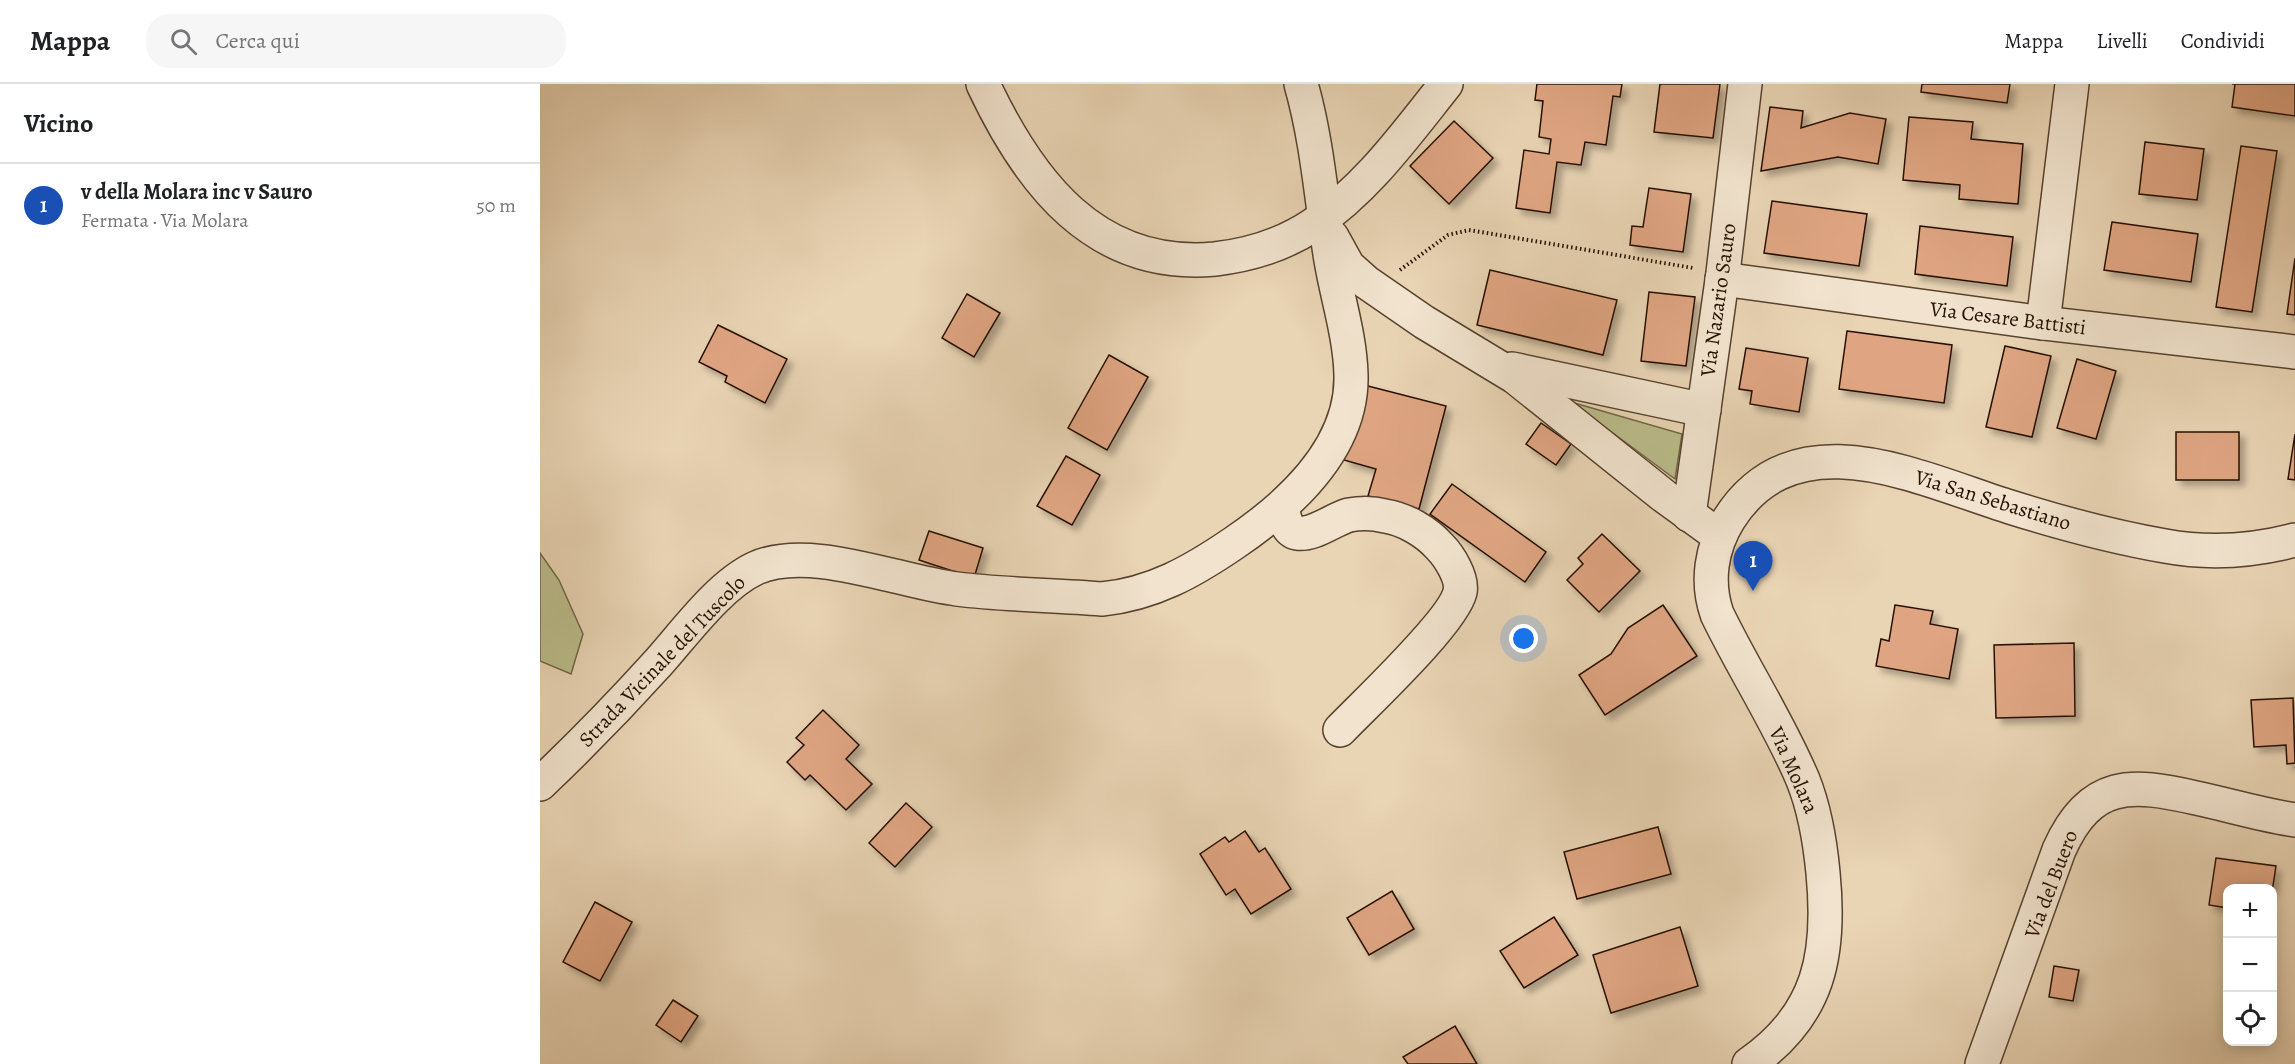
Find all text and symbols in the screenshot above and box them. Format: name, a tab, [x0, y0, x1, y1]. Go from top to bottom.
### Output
search box	[146, 14, 566, 68]
text: Mappa	[30, 22, 110, 60]
icon: search	[167, 25, 200, 58]
text: Cerca qui	[215, 26, 300, 56]
text: Mappa	[2004, 27, 2063, 55]
text: Livelli	[2096, 27, 2148, 55]
text: Condividi	[2181, 27, 2265, 55]
text: Vicino	[24, 106, 93, 141]
text: v della Molara inc v Sauro	[81, 177, 313, 207]
text: 1	[40, 192, 47, 219]
text: 50 m	[476, 192, 516, 219]
text: Fermata · Via Molara	[81, 207, 249, 234]
street label: Via Nazario Sauro	[1693, 222, 1743, 379]
street label: Via Cesare Battisti	[1927, 294, 2088, 341]
street label: Via San Sebastiano	[1911, 463, 2074, 537]
pin: 1	[1734, 542, 1772, 591]
street label: Strada Vicinale del Tuscolo	[572, 569, 752, 753]
your location	[1509, 624, 1538, 653]
street label: Via Molara	[1762, 721, 1826, 818]
street label: Via del Buero	[2017, 826, 2084, 943]
map controls	[2223, 884, 2277, 1046]
button: +	[2223, 884, 2277, 938]
button: −	[2223, 938, 2277, 992]
button: locate	[2223, 992, 2277, 1046]

